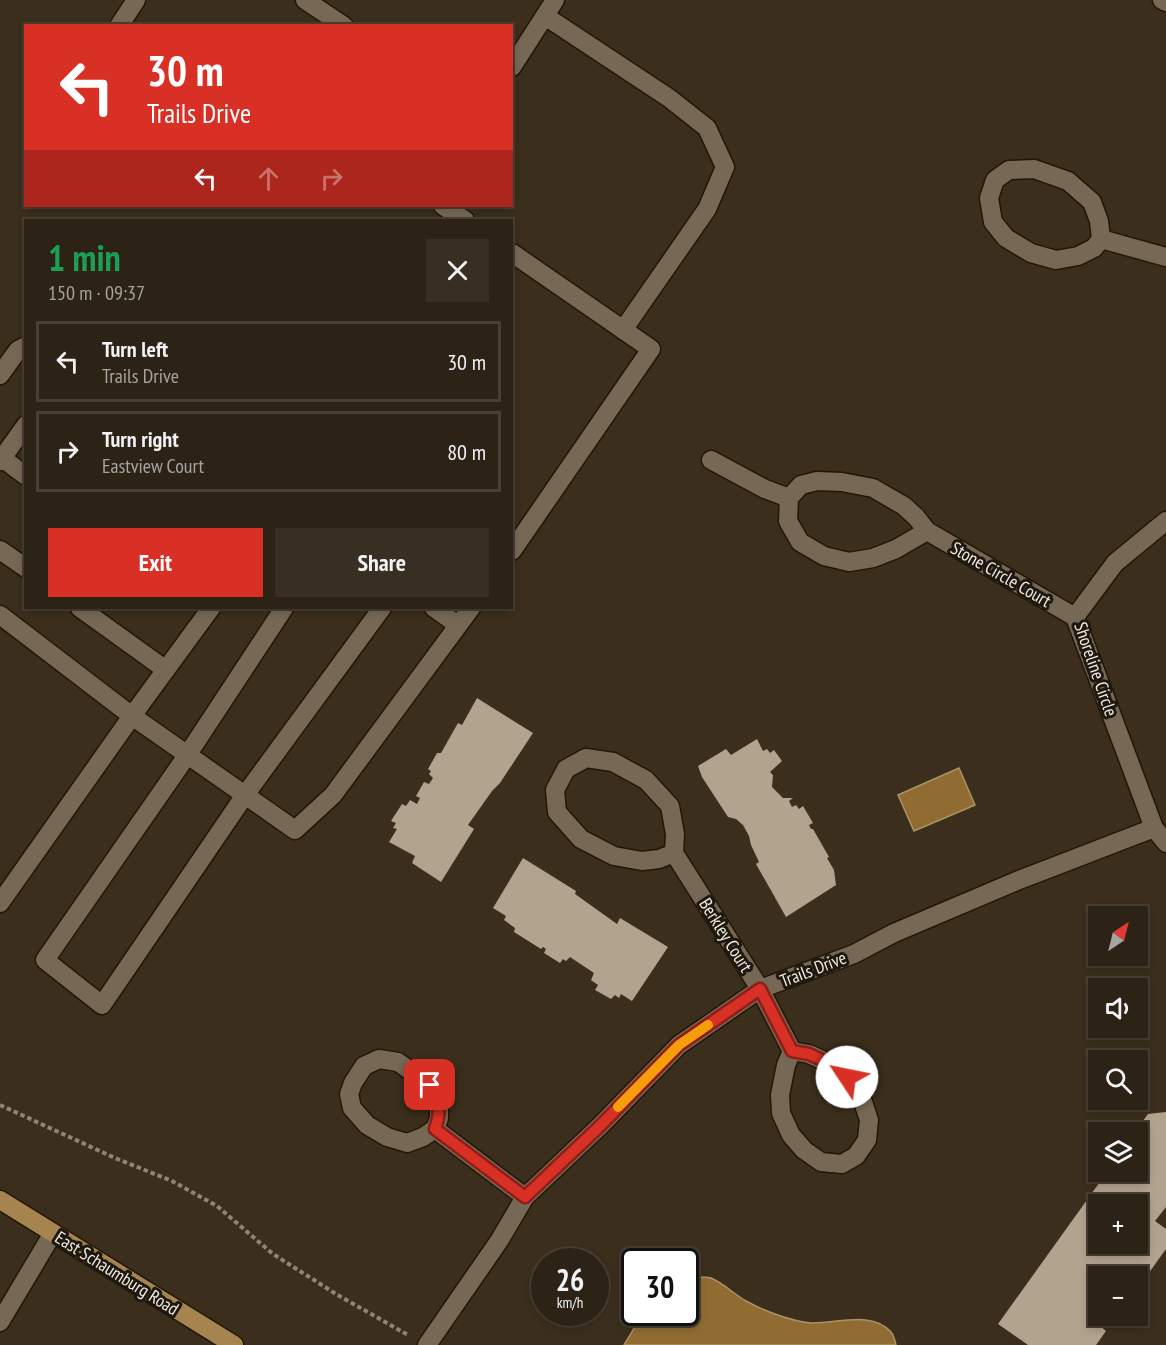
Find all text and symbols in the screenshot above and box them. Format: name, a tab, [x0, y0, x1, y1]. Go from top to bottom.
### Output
text: 30 m	[147, 43, 224, 98]
icon: left	[48, 48, 126, 126]
text: Trails Drive	[147, 96, 251, 130]
icon: left	[189, 162, 222, 195]
icon: ahead	[252, 162, 285, 195]
icon: right	[315, 162, 348, 195]
text: 1 min	[48, 234, 121, 281]
button: close	[426, 239, 489, 302]
text: 150 m · 09:37	[48, 280, 145, 306]
text: Turn left	[102, 335, 168, 363]
icon: left	[51, 345, 84, 378]
text: 30 m	[447, 348, 486, 376]
text: Trails Drive	[102, 363, 179, 389]
text: Turn right	[102, 425, 179, 453]
icon: right	[51, 435, 84, 468]
text: 80 m	[447, 438, 486, 466]
text: Eastview Court	[102, 453, 204, 479]
button: Exit	[48, 528, 263, 597]
button: Share	[275, 528, 489, 597]
street label: Stone Circle Court	[947, 536, 1055, 612]
street label: Shoreline Circle	[1069, 619, 1123, 719]
street label: Berkley Court	[694, 894, 758, 976]
north arrow	[1088, 906, 1148, 966]
map controls	[1088, 906, 1148, 1326]
street label: Trails Drive	[777, 946, 849, 992]
button: sound	[1088, 978, 1148, 1038]
position arrow	[815, 1045, 879, 1109]
button: search	[1088, 1050, 1148, 1110]
pin	[404, 1059, 455, 1110]
icon: arrive	[413, 1068, 446, 1101]
button: layers	[1088, 1122, 1148, 1182]
button: +	[1088, 1194, 1148, 1254]
street label: East Schaumburg Road	[51, 1226, 183, 1320]
speed limit sign: 30	[621, 1248, 699, 1326]
text: 26	[556, 1260, 584, 1299]
button: −	[1088, 1266, 1148, 1326]
text: km/h	[557, 1293, 583, 1312]

